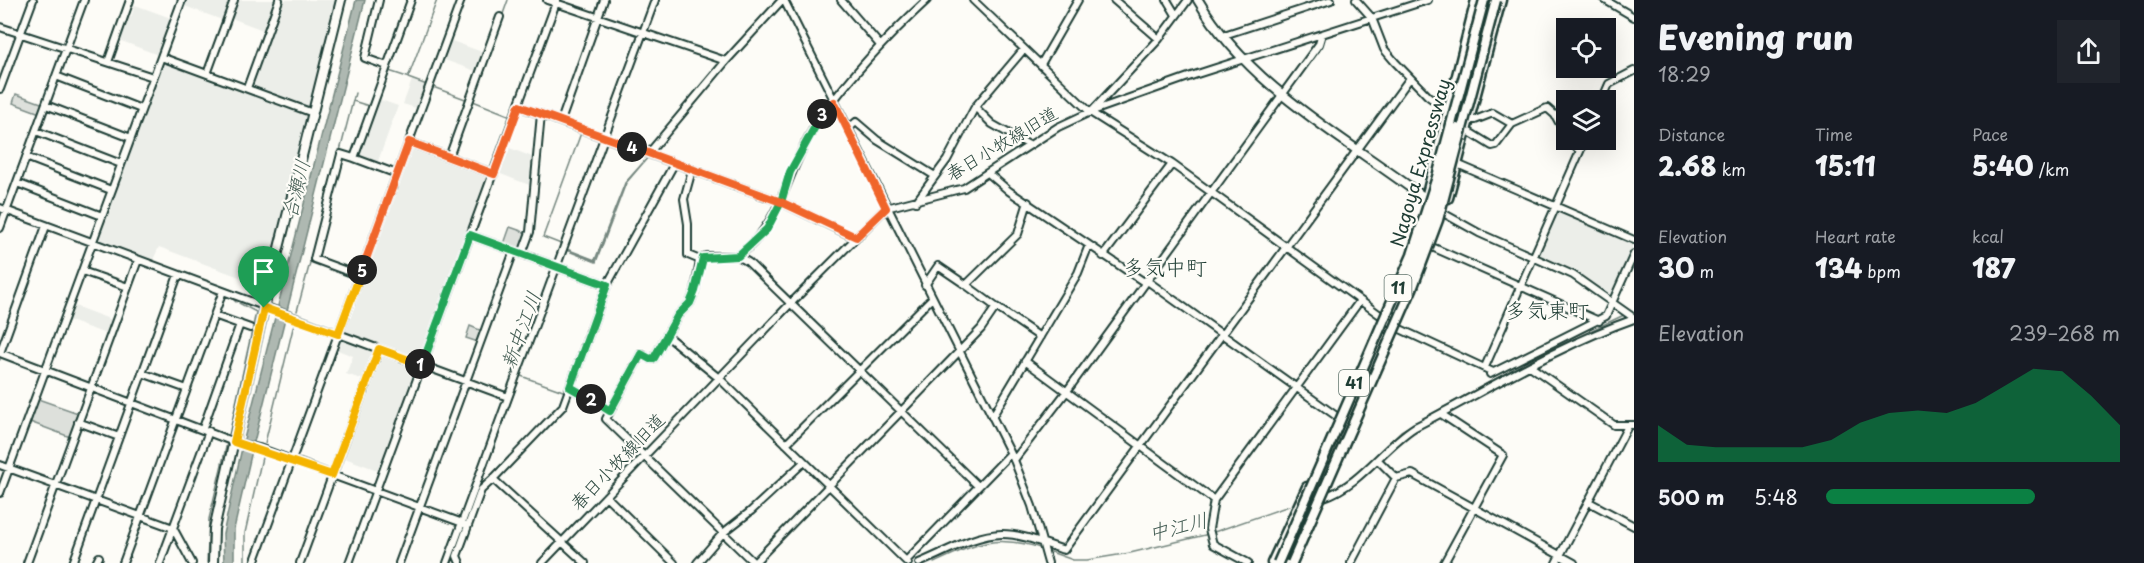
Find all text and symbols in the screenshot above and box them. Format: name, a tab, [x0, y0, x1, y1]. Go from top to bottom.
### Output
text: Evening run	[1658, 11, 1853, 61]
map controls	[1556, 18, 1616, 150]
button: locate	[1556, 18, 1616, 78]
button: share	[2057, 20, 2120, 83]
text: 18:29	[1658, 59, 1711, 89]
street label: Nagoya Expressway	[1383, 75, 1457, 250]
button: layers	[1556, 90, 1616, 150]
pin: 3	[807, 99, 837, 129]
street label: 春日小牧線旧道	[940, 99, 1062, 187]
text: 3	[817, 102, 827, 126]
text: Distance	[1658, 122, 1725, 146]
text: Time	[1815, 122, 1853, 146]
text: Pace	[1972, 122, 2008, 146]
pin: 4	[617, 132, 647, 162]
text: 4	[627, 135, 637, 159]
text: 2.68	[1658, 146, 1717, 185]
text: 15:11	[1815, 146, 1876, 185]
text: 5:40	[1972, 146, 2034, 185]
water label: 合瀬川	[273, 156, 317, 221]
text: km	[1717, 157, 1746, 181]
text: /km	[2034, 157, 2069, 181]
text: Elevation	[1658, 224, 1727, 248]
text: Heart rate	[1815, 224, 1896, 248]
text: kcal	[1972, 224, 2004, 248]
pin	[238, 246, 289, 308]
text: 30	[1658, 248, 1694, 287]
text: 134	[1815, 248, 1862, 287]
text: 187	[1972, 248, 2015, 287]
district label: 多気中町	[1123, 250, 1207, 282]
icon: arrive	[247, 255, 280, 288]
pin: 5	[347, 255, 377, 285]
text: 5	[357, 258, 367, 282]
text: m	[1694, 259, 1714, 283]
text: bpm	[1862, 259, 1901, 283]
road number: 11	[1384, 275, 1412, 301]
water label: 新中江川	[492, 287, 548, 372]
district label: 多気東町	[1505, 293, 1589, 325]
text: Elevation	[1658, 318, 1744, 348]
text: 239–268 m	[2009, 318, 2120, 348]
pin: 1	[405, 349, 435, 379]
text: 1	[416, 352, 424, 376]
road number: 41	[1339, 370, 1369, 396]
pin: 2	[576, 384, 606, 414]
text: 2	[585, 387, 597, 411]
street label: 春日小牧線旧道	[563, 406, 670, 516]
text: 500 m	[1658, 482, 1725, 512]
text: 5:48	[1754, 482, 1798, 512]
water label: 中江川	[1145, 504, 1210, 548]

